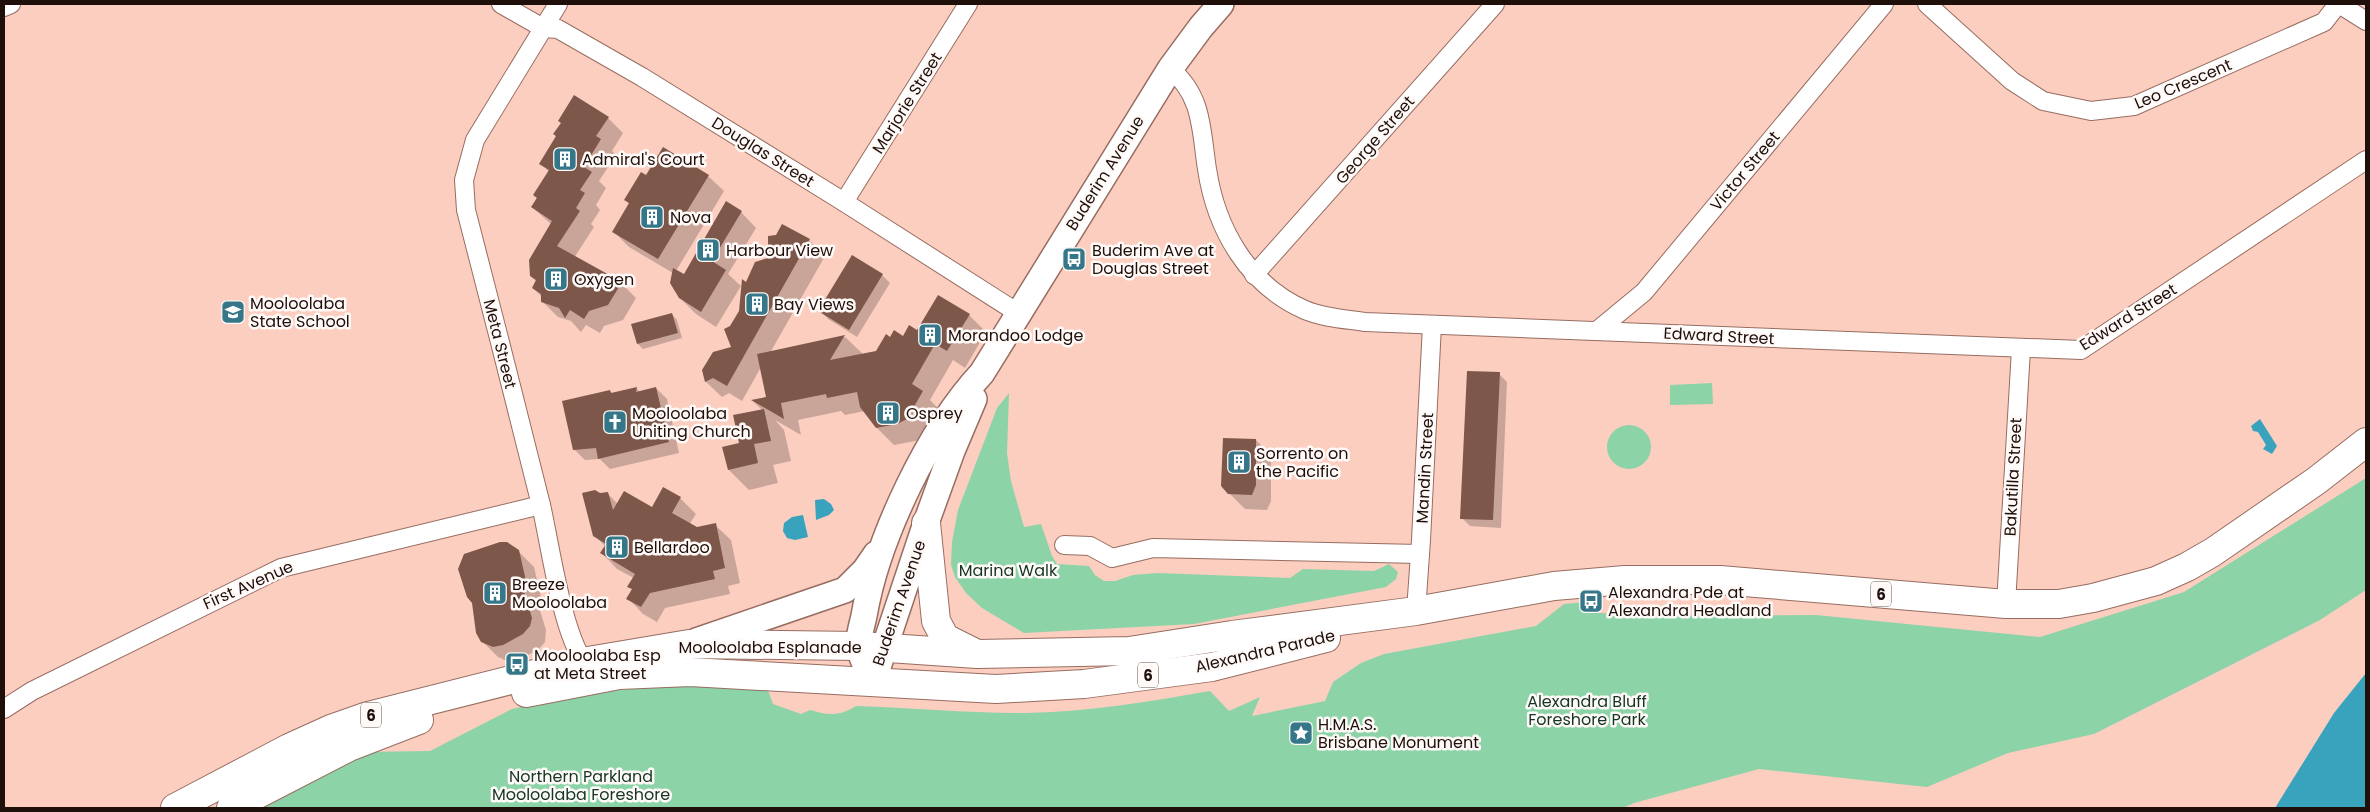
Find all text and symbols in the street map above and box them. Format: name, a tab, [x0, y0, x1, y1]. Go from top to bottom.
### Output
street label: Marjorie Street	[867, 48, 948, 158]
street label: Leo Crescent	[2131, 53, 2235, 115]
street label: George Street	[1330, 91, 1420, 189]
street label: Douglas Street	[707, 111, 819, 193]
street label: Buderim Avenue	[1060, 111, 1150, 235]
street label: Victor Street	[1705, 126, 1785, 216]
building icon: Admiral's Court	[552, 146, 578, 172]
place label: Admiral's Court	[582, 148, 705, 171]
building icon: Nova	[639, 204, 665, 230]
place label: Nova	[670, 206, 711, 229]
building icon: Harbour View	[695, 237, 721, 263]
place label: Harbour View	[726, 239, 833, 262]
place label: Buderim Ave at Douglas Street	[1092, 239, 1214, 280]
bus stop icon: Buderim Ave at Douglas Street	[1061, 246, 1087, 272]
building icon: Oxygen	[543, 266, 569, 292]
place label: Oxygen	[574, 268, 634, 291]
street label: Edward Street	[2075, 278, 2181, 356]
building icon: Bay Views	[744, 291, 770, 317]
place label: Mooloolaba State School	[250, 292, 350, 333]
place label: Bay Views	[774, 293, 854, 316]
street label: Meta Street	[478, 297, 522, 391]
school or university icon: Mooloolaba State School	[220, 299, 246, 325]
building icon: Morandoo Lodge	[917, 322, 943, 348]
street label: Edward Street	[1663, 322, 1775, 350]
place label: Morandoo Lodge	[948, 324, 1083, 347]
building icon: Osprey	[875, 400, 901, 426]
place label: Mooloolaba Uniting Church	[632, 402, 751, 443]
place label: Osprey	[906, 402, 963, 425]
church icon: Mooloolaba Uniting Church	[602, 409, 628, 435]
street label: Mandin Street	[1411, 412, 1439, 524]
street label: Bakutilla Street	[1998, 417, 2028, 537]
place label: Sorrento on the Pacific	[1256, 442, 1349, 483]
building icon: Sorrento on the Pacific	[1226, 449, 1252, 475]
building icon: Bellardoo	[604, 534, 630, 560]
place label: Bellardoo	[634, 536, 710, 559]
street label: Buderim Avenue	[867, 537, 931, 669]
street label: First Avenue	[199, 555, 297, 615]
park label: Marina Walk	[959, 559, 1058, 582]
place label: Breeze Mooloolaba	[512, 573, 607, 614]
building icon: Breeze Mooloolaba	[482, 580, 508, 606]
place label: Alexandra Pde at Alexandra Headland	[1608, 581, 1772, 622]
road number: 6	[1871, 582, 1891, 606]
bus stop icon: Alexandra Pde at Alexandra Headland	[1578, 588, 1604, 614]
street label: Alexandra Parade	[1193, 624, 1337, 678]
street label: Mooloolaba Esplanade	[678, 636, 862, 659]
place label: Mooloolaba Esp at Meta Street	[534, 644, 661, 685]
bus stop icon: Mooloolaba Esp at Meta Street	[504, 651, 530, 677]
road number: 6	[1138, 662, 1158, 688]
park label: Alexandra Bluff Foreshore Park	[1527, 690, 1647, 731]
road number: 6	[361, 702, 381, 728]
place label: H.M.A.S. Brisbane Monument	[1318, 713, 1479, 754]
place icon: H.M.A.S. Brisbane Monument	[1288, 720, 1314, 746]
park label: Northern Parkland Mooloolaba Foreshore	[492, 765, 670, 806]

